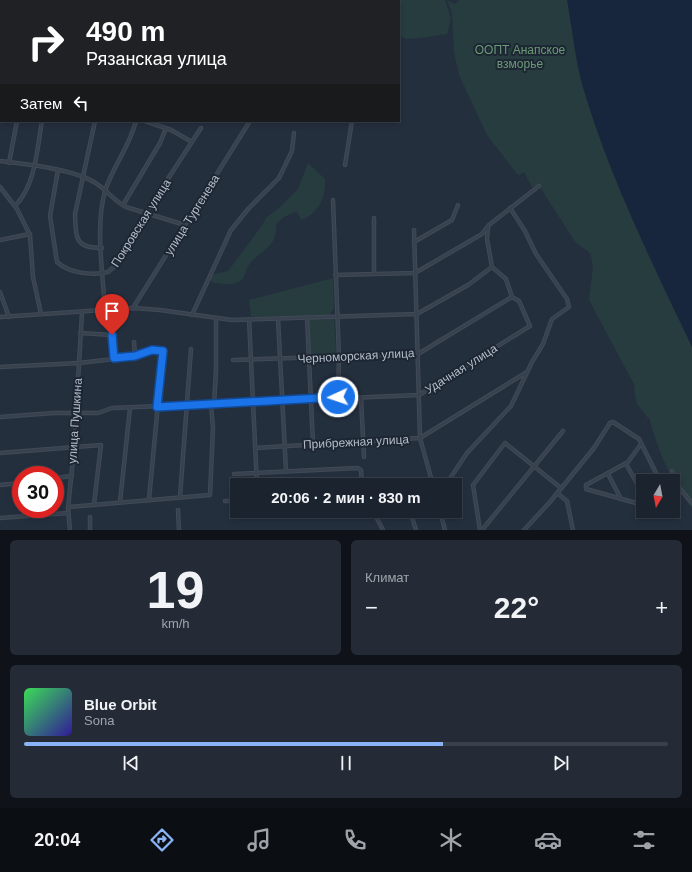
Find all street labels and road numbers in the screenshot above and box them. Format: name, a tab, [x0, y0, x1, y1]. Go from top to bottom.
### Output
street label: улица Тургенева	[162, 172, 223, 258]
street label: Покровская улица	[108, 176, 174, 270]
street label: Удачная улица	[422, 341, 500, 397]
street label: Черноморская улица	[297, 346, 415, 366]
street label: улица Пушкина	[65, 377, 85, 464]
street label: Прибрежная улица	[303, 432, 410, 452]

